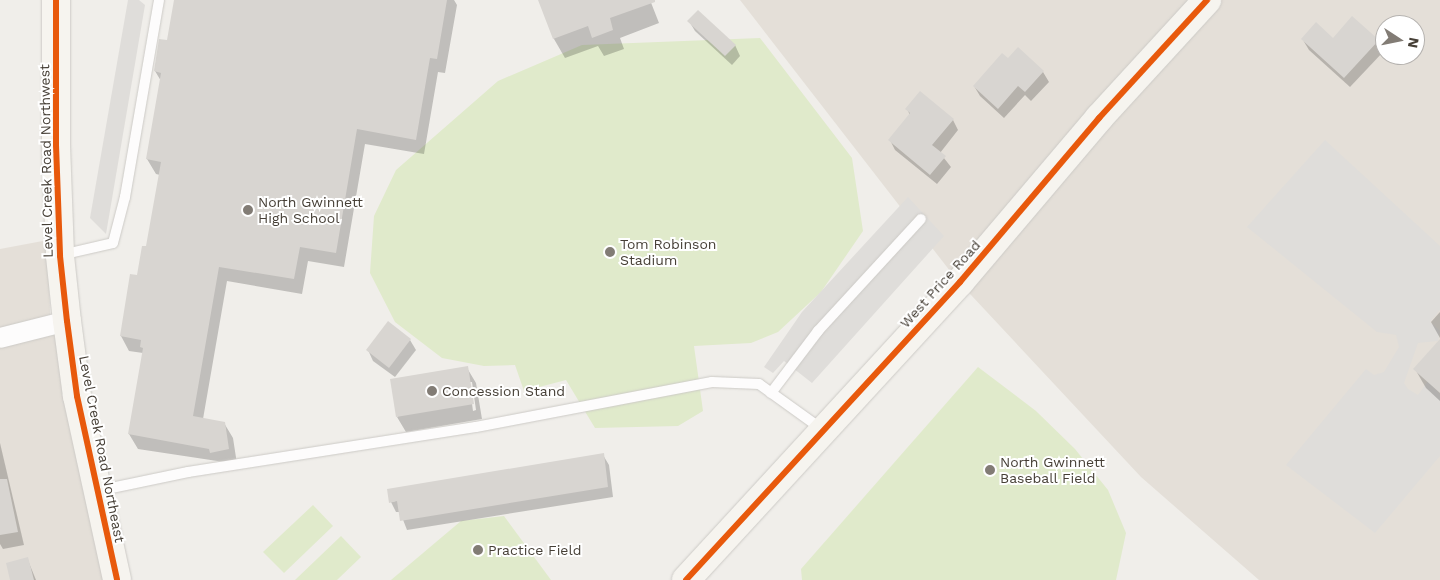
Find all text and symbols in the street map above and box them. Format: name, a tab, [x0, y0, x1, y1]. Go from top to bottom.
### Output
north arrow	[1375, 15, 1425, 65]
text: N	[1405, 36, 1423, 49]
street label: Level Creek Road Northwest	[36, 64, 56, 258]
place label: North Gwinnett High School	[258, 194, 363, 226]
marker: North Gwinnett High School	[242, 204, 254, 216]
place label: Tom Robinson Stadium	[620, 236, 717, 268]
street label: West Price Road	[896, 237, 984, 331]
marker: Tom Robinson Stadium	[604, 246, 616, 258]
street label: Level Creek Road Northeast	[76, 354, 128, 544]
place label: Concession Stand	[442, 383, 565, 399]
marker: Concession Stand	[426, 385, 438, 397]
place label: North Gwinnett Baseball Field	[1000, 454, 1105, 487]
marker: North Gwinnett Baseball Field	[984, 464, 996, 476]
place label: Practice Field	[488, 542, 582, 558]
marker: Practice Field	[472, 544, 484, 556]

